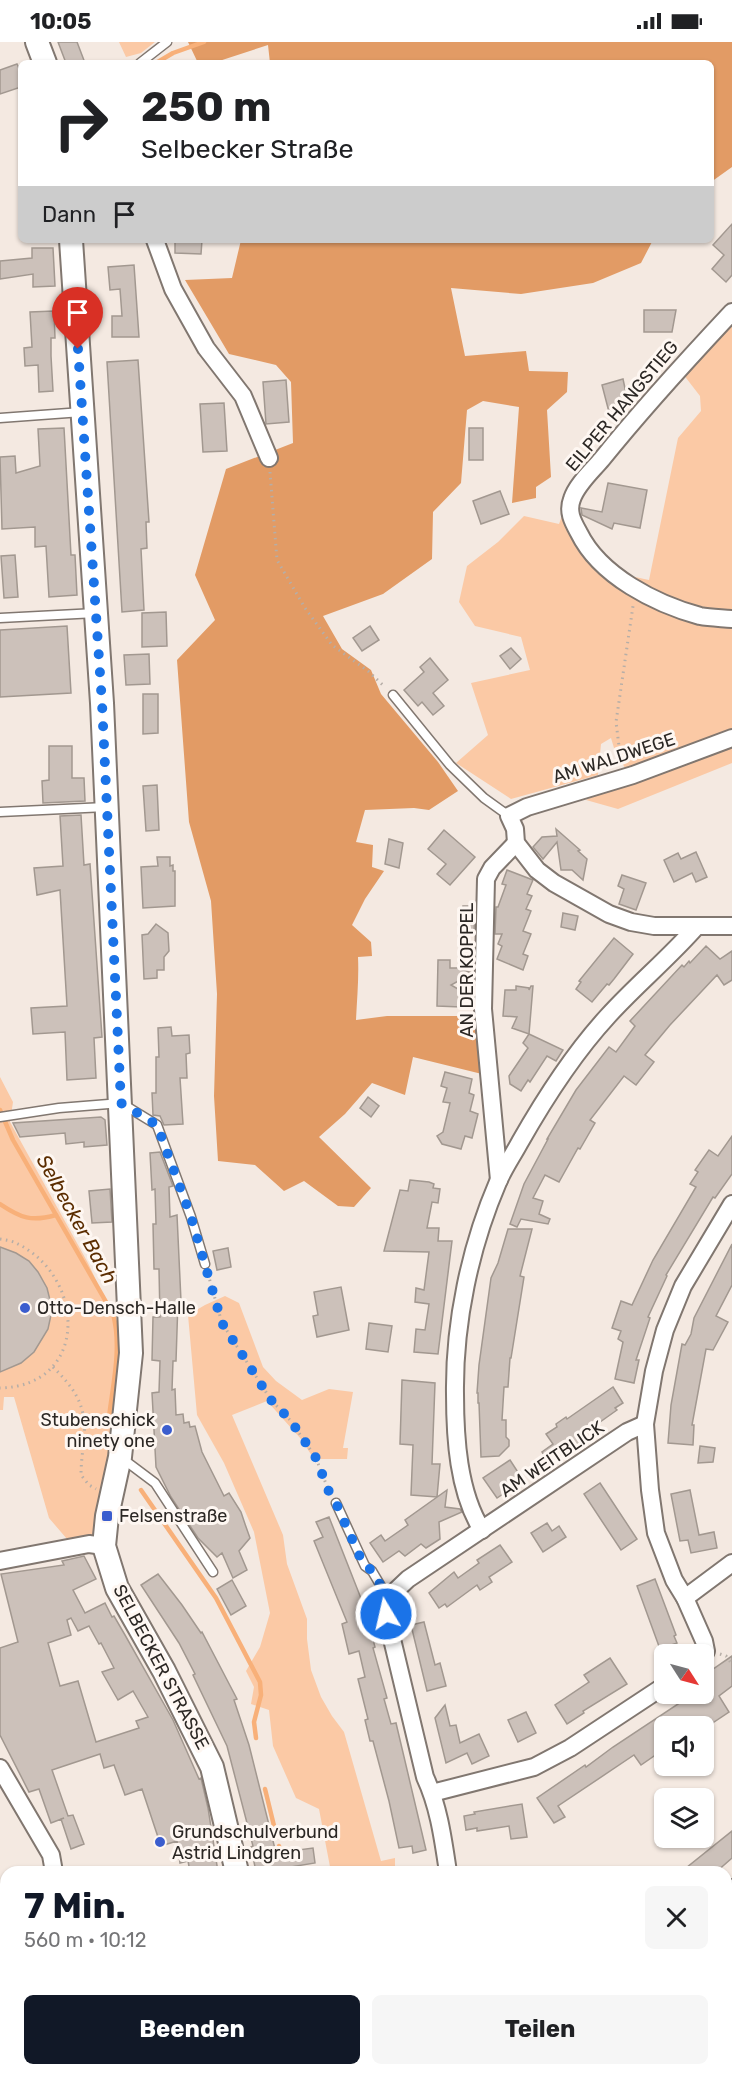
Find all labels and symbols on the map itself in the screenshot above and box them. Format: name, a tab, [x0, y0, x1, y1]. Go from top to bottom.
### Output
pin	[52, 287, 103, 349]
street label: EILPER HANGSTIEG	[561, 336, 683, 476]
street label: AM WALDWEGE	[550, 728, 678, 788]
street label: AN DER KOPPEL	[456, 903, 478, 1038]
water label: Selbecker Bach	[32, 1150, 122, 1288]
place label: Otto-Densch-Halle	[37, 1297, 196, 1319]
marker: Otto-Densch-Halle	[18, 1301, 32, 1315]
place label: Stubenschick ninety one	[41, 1409, 156, 1452]
street label: AM WEITBLICK	[496, 1416, 608, 1502]
marker: Stubenschick ninety one	[160, 1423, 174, 1437]
place label: Felsenstraße	[119, 1505, 227, 1527]
marker: Felsenstraße	[100, 1509, 114, 1523]
street label: SELBECKER STRASSE	[108, 1581, 214, 1753]
position arrow	[354, 1582, 418, 1646]
north arrow	[654, 1644, 714, 1704]
place label: Grundschulverbund Astrid Lindgren	[172, 1821, 339, 1864]
marker: Grundschulverbund Astrid Lindgren	[153, 1835, 167, 1849]

